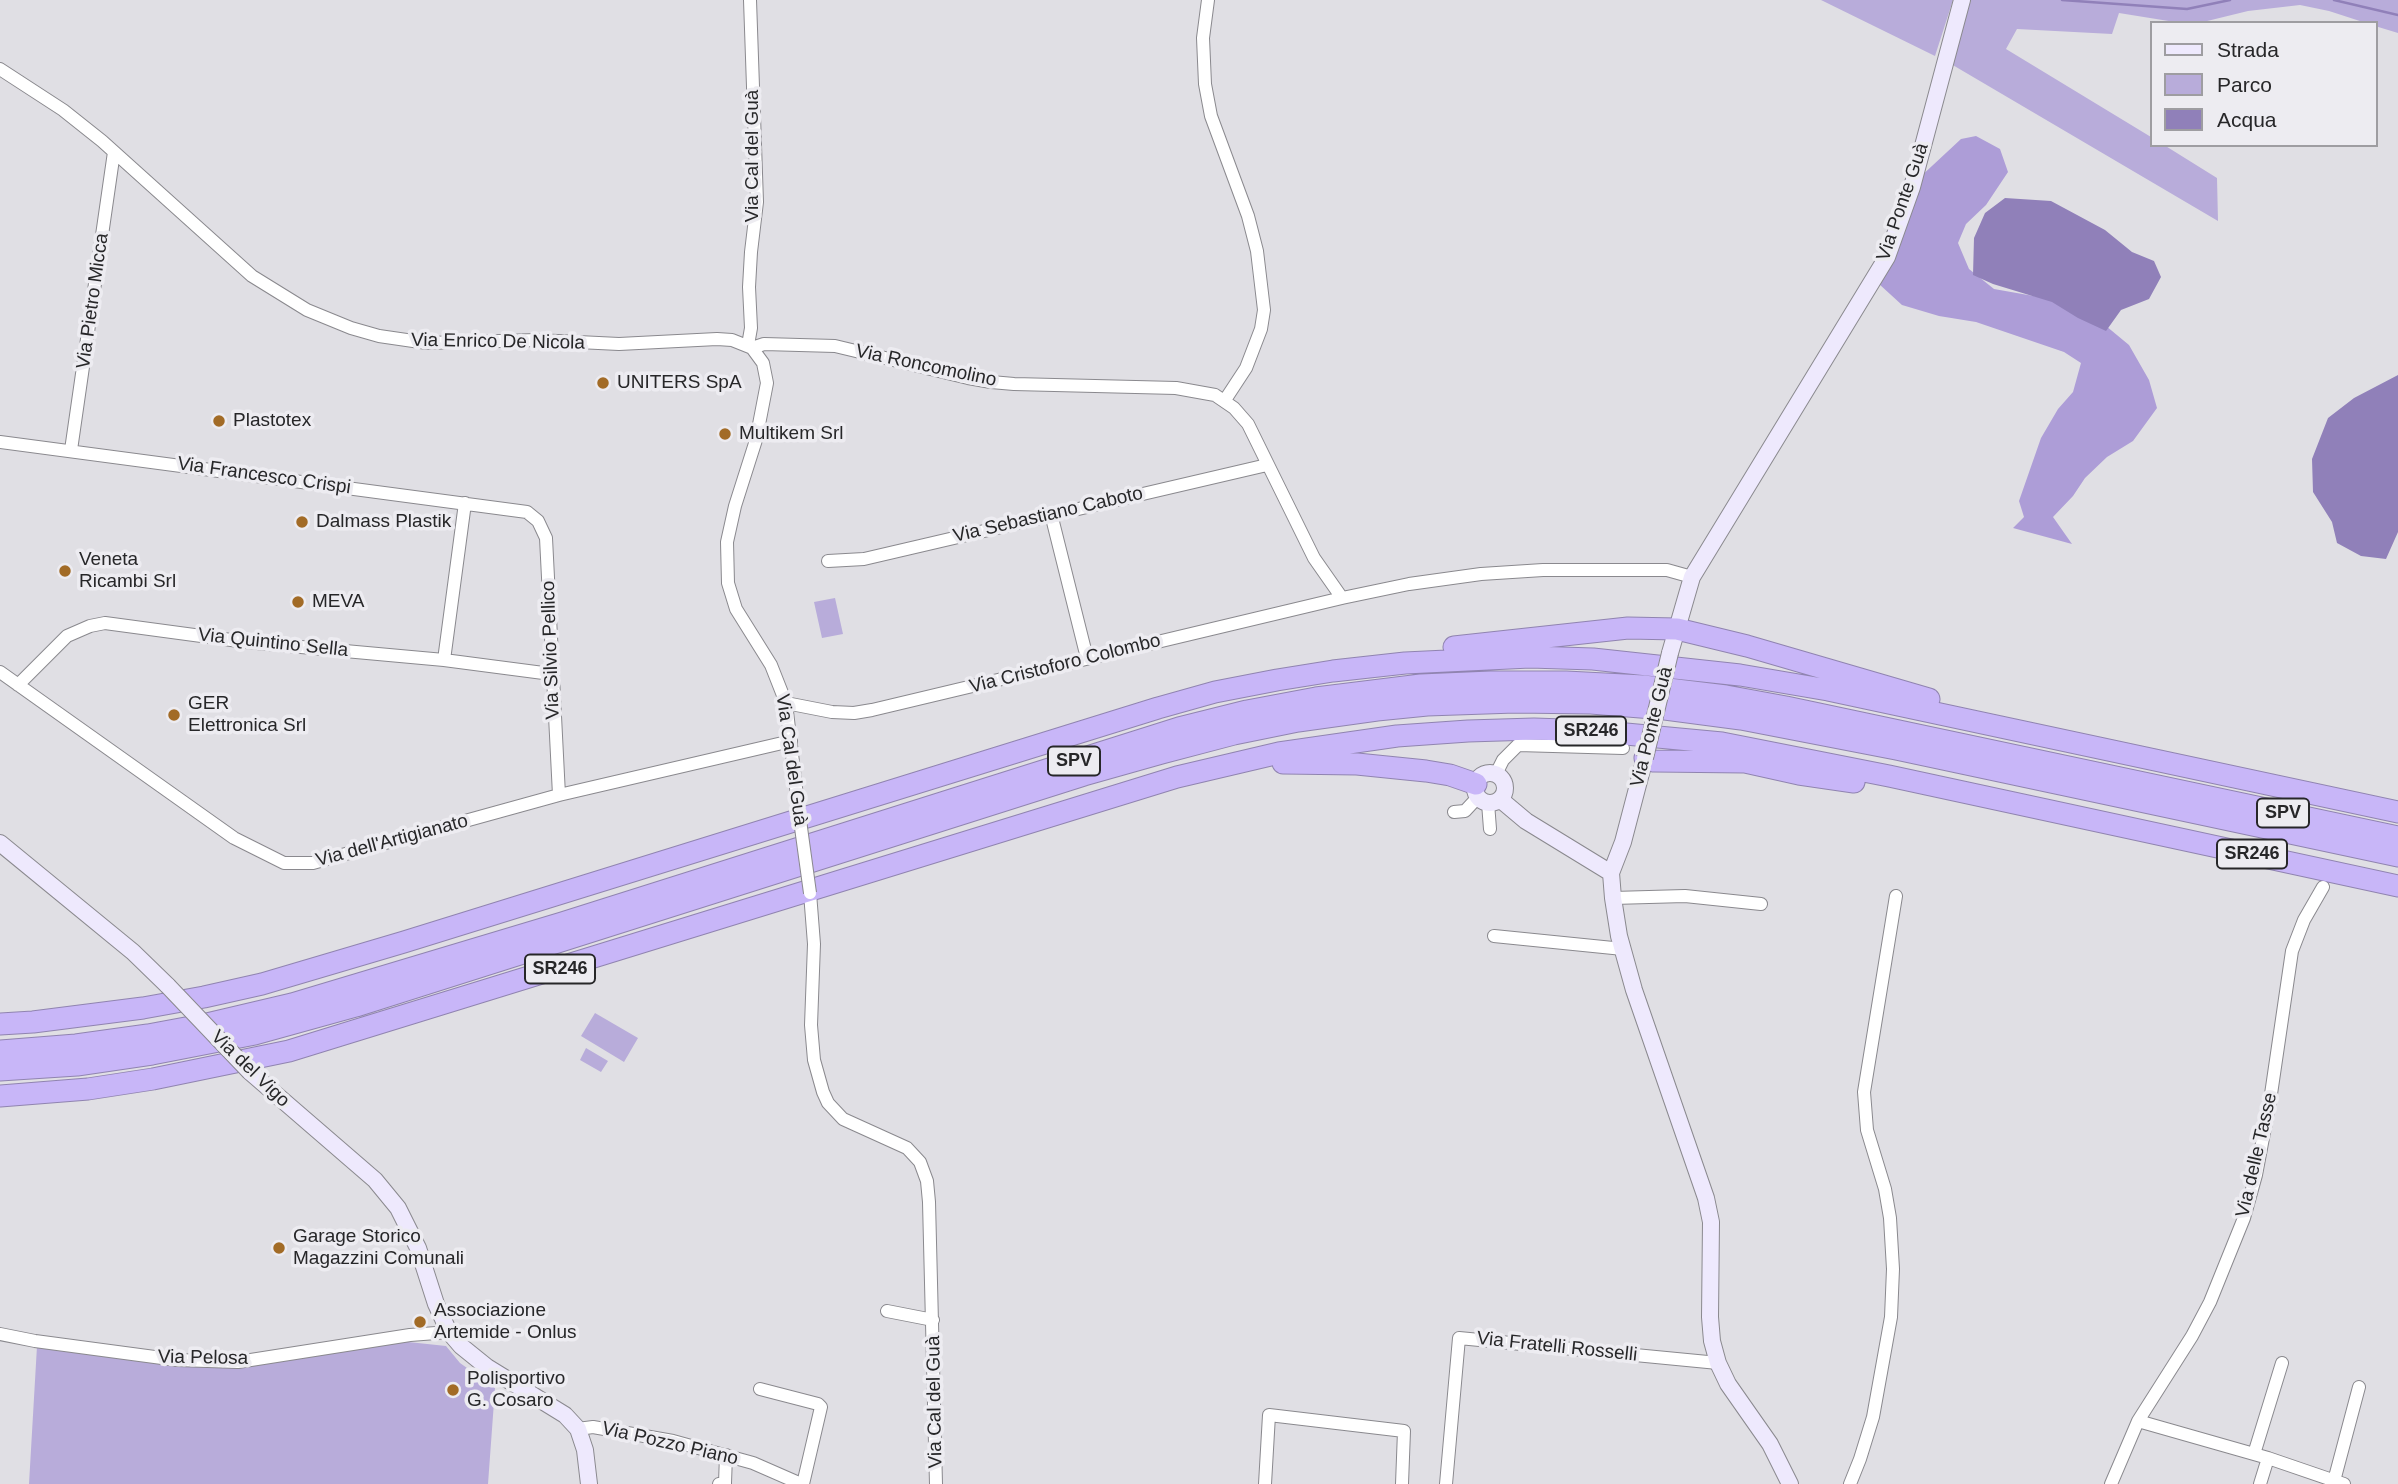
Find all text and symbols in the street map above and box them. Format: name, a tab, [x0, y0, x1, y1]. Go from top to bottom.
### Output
legend	[2150, 21, 2377, 147]
text: Strada	[2217, 38, 2279, 61]
text: Parco	[2217, 73, 2272, 96]
street label: Via Cal del Guà	[742, 90, 764, 222]
text: Acqua	[2217, 108, 2277, 131]
street label: Via Ponte Guà	[1872, 140, 1934, 264]
street label: Via Pietro Micca	[72, 232, 114, 370]
street label: Via Enrico De Nicola	[411, 329, 585, 355]
street label: Via Roncomolino	[854, 340, 998, 392]
place label: UNITERS SpA	[617, 372, 742, 394]
marker: UNITERS SpA	[595, 375, 611, 391]
place label: Plastotex	[233, 410, 311, 432]
marker: Plastotex	[211, 413, 227, 429]
place label: Multikem Srl	[739, 423, 844, 445]
marker: Multikem Srl	[717, 426, 733, 442]
street label: Via Francesco Crispi	[176, 453, 352, 499]
street label: Via Sebastiano Caboto	[951, 482, 1145, 548]
place label: Dalmass Plastik	[316, 511, 451, 533]
marker: Dalmass Plastik	[294, 514, 310, 530]
place label: Veneta Ricambi Srl	[79, 549, 176, 593]
marker: Veneta Ricambi Srl	[57, 563, 73, 579]
street label: Via Silvio Pellico	[537, 580, 565, 720]
place label: MEVA	[312, 591, 364, 613]
marker: MEVA	[290, 594, 306, 610]
street label: Via Quintino Sella	[197, 624, 349, 662]
street label: Via Cristoforo Colombo	[967, 629, 1163, 699]
street label: Via Ponte Guà	[1626, 664, 1678, 790]
place label: GER Elettronica Srl	[188, 693, 306, 737]
street label: Via Cal del Guà	[770, 693, 812, 827]
marker: GER Elettronica Srl	[166, 707, 182, 723]
road number: SR246	[1556, 716, 1626, 746]
road number: SPV	[1048, 746, 1100, 776]
road number: SPV	[2257, 798, 2309, 828]
street label: Via dell'Artigianato	[313, 810, 471, 872]
road number: SR246	[2217, 840, 2287, 868]
road number: SR246	[525, 954, 595, 984]
street label: Via del Vigo	[206, 1026, 294, 1112]
street label: Via delle Tasse	[2232, 1090, 2282, 1220]
place label: Garage Storico Magazzini Comunali	[293, 1226, 464, 1270]
marker: Garage Storico Magazzini Comunali	[271, 1240, 287, 1256]
place label: Associazione Artemide - Onlus	[434, 1300, 577, 1344]
marker: Associazione Artemide - Onlus	[412, 1314, 428, 1330]
street label: Via Fratelli Rosselli	[1476, 1327, 1638, 1367]
street label: Via Cal del Guà	[922, 1335, 948, 1469]
street label: Via Pelosa	[158, 1346, 248, 1370]
place label: Polisportivo G. Cosaro	[467, 1368, 565, 1412]
marker: Polisportivo G. Cosaro	[445, 1382, 461, 1398]
street label: Via Pozzo Piano	[600, 1417, 740, 1471]

